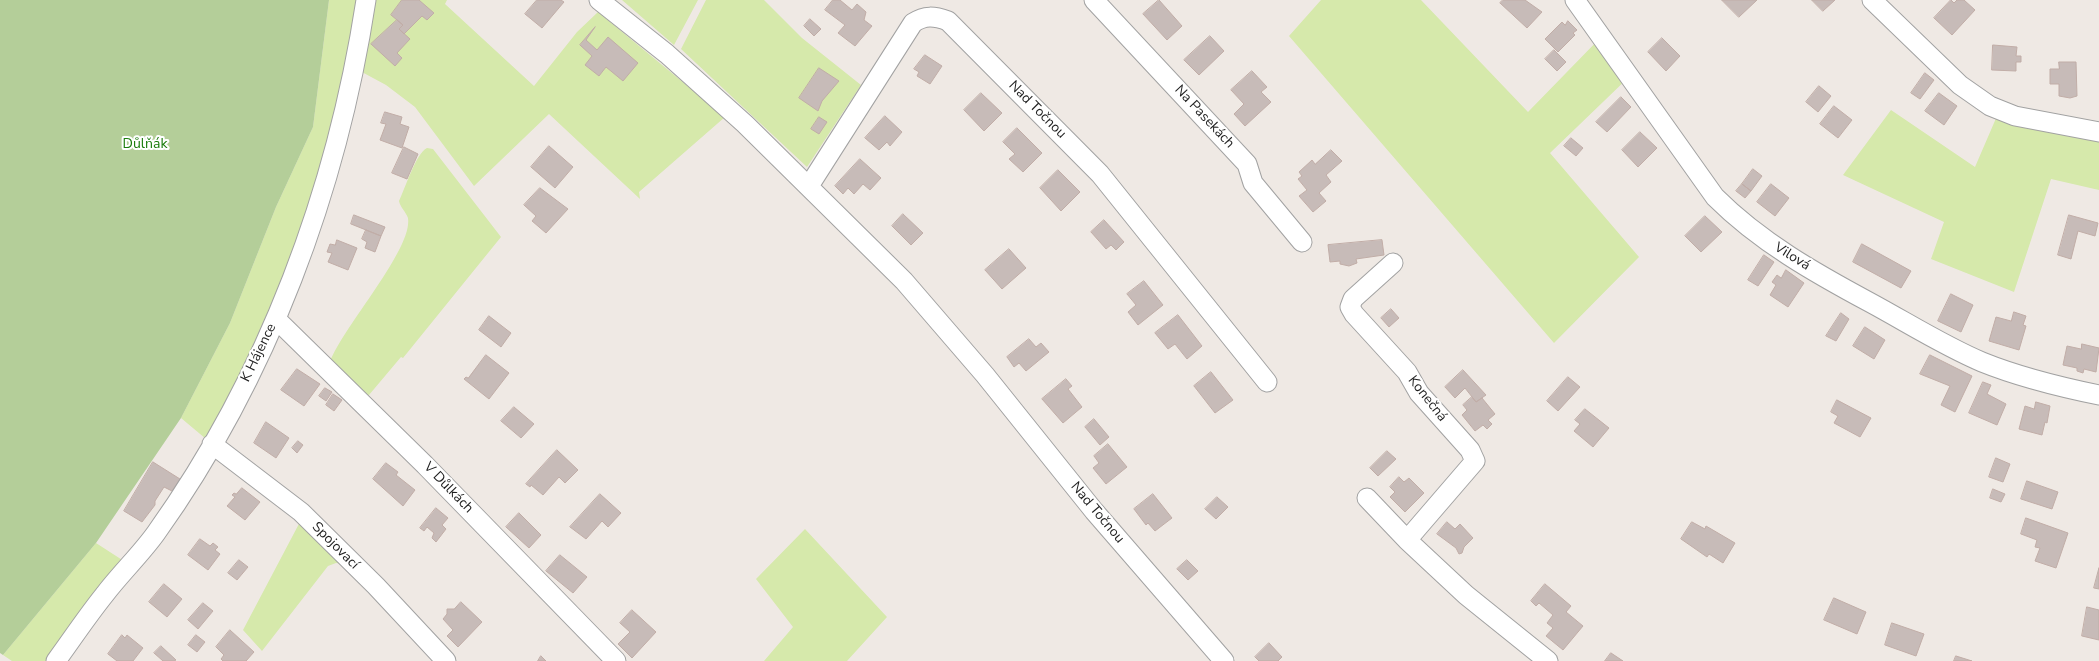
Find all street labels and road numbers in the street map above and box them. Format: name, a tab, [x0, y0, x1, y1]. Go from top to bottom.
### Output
street label: Nad Točnou	[1005, 78, 1069, 142]
street label: Na Pasekách	[1170, 82, 1238, 152]
street label: Vilová	[1771, 240, 1813, 274]
street label: K Hájence	[238, 321, 280, 385]
street label: Konečná	[1404, 373, 1450, 425]
street label: V Důlkách	[420, 459, 476, 517]
street label: Nad Točnou	[1067, 479, 1127, 547]
street label: Spojovací	[308, 519, 362, 573]

